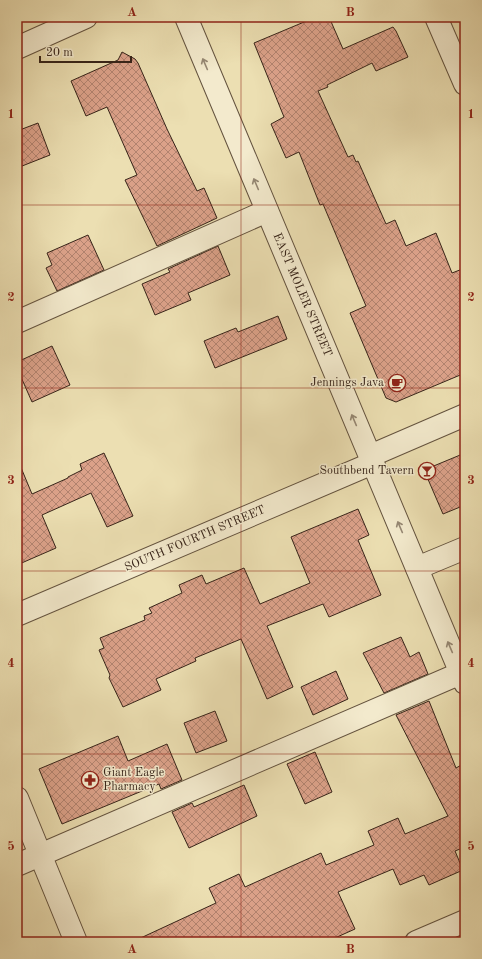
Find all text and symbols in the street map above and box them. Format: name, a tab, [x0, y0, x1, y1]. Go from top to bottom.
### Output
text: A	[127, 6, 137, 19]
text: B	[345, 6, 355, 19]
scale bar	[40, 38, 131, 64]
text: 20 m	[46, 47, 73, 59]
one-way arrow	[201, 59, 209, 71]
text: 1	[7, 108, 15, 121]
text: 1	[467, 108, 475, 121]
one-way arrow	[251, 179, 259, 191]
street label: EAST MOLER STREET	[270, 231, 334, 359]
text: 2	[7, 291, 15, 304]
text: 2	[467, 291, 475, 304]
cafe icon: Jennings Java	[387, 373, 407, 393]
place label: Jennings Java	[310, 377, 384, 389]
one-way arrow	[350, 415, 358, 427]
bar icon: Southbend Tavern	[417, 461, 437, 481]
place label: Southbend Tavern	[320, 465, 415, 477]
text: 3	[7, 474, 15, 487]
text: 3	[467, 474, 475, 487]
street label: SOUTH FOURTH STREET	[123, 504, 267, 574]
one-way arrow	[396, 522, 403, 534]
one-way arrow	[446, 642, 453, 654]
text: 4	[7, 657, 15, 670]
text: 4	[467, 657, 475, 670]
place label: Giant Eagle Pharmacy	[103, 767, 165, 793]
pharmacy icon: Giant Eagle Pharmacy	[80, 770, 100, 790]
text: 5	[7, 840, 15, 853]
text: 5	[467, 840, 475, 853]
text: A	[127, 943, 137, 956]
text: B	[345, 943, 355, 956]

